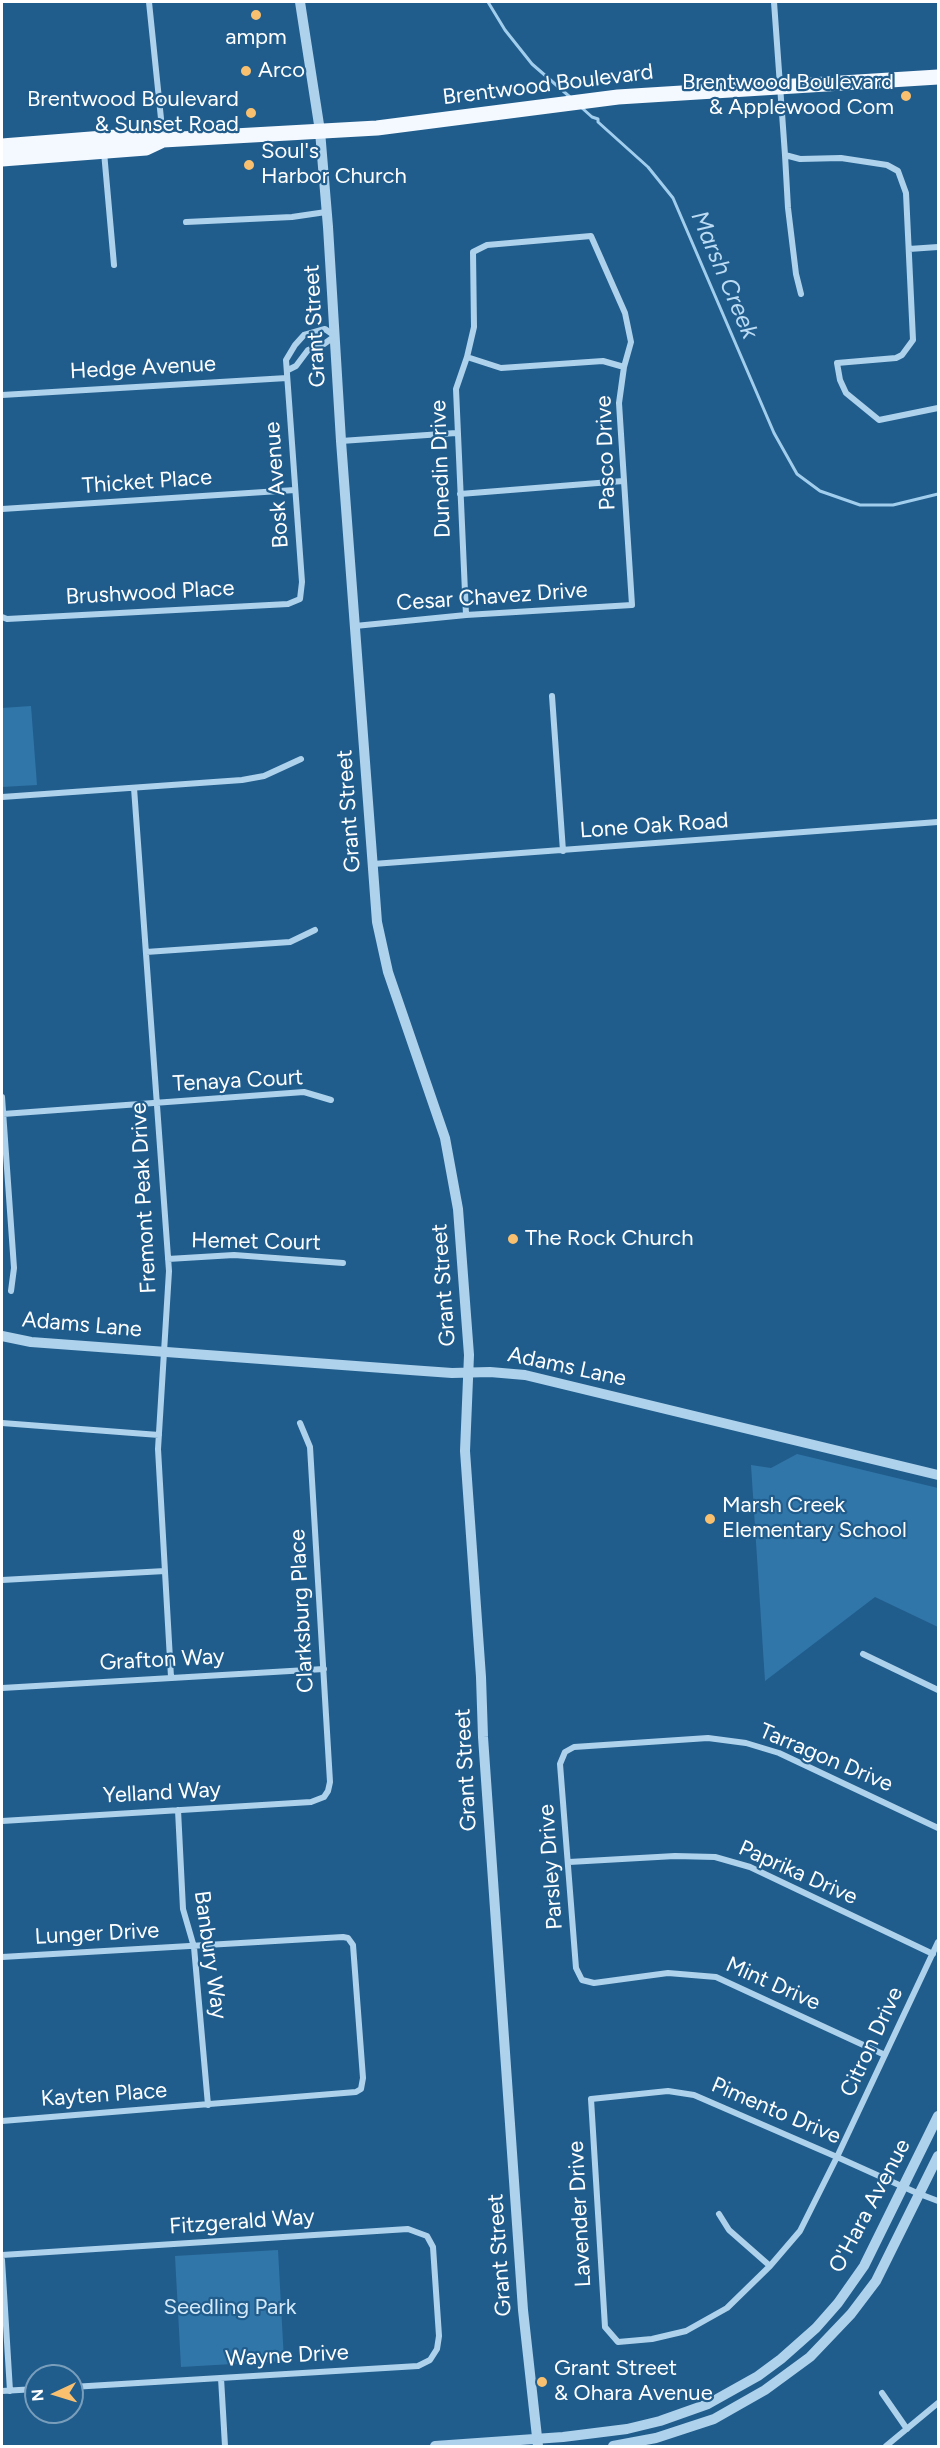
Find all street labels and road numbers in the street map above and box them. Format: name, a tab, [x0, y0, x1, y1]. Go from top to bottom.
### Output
street label: Brentwood Boulevard	[441, 59, 655, 111]
street label: Grant Street	[299, 264, 331, 388]
street label: Hedge Avenue	[69, 351, 217, 385]
street label: Pasco Drive	[591, 395, 621, 511]
street label: Dunedin Drive	[425, 399, 457, 539]
street label: Bosk Avenue	[259, 421, 295, 549]
street label: Thicket Place	[81, 464, 213, 500]
street label: Brushwood Place	[65, 575, 235, 611]
street label: Cesar Chavez Drive	[395, 577, 589, 617]
street label: Grant Street	[332, 749, 366, 873]
street label: Lone Oak Road	[579, 808, 729, 844]
street label: Tenaya Court	[172, 1064, 304, 1098]
street label: Fremont Peak Drive	[126, 1102, 162, 1294]
street label: Grant Street	[427, 1223, 461, 1347]
street label: Hemet Court	[191, 1228, 321, 1256]
street label: Adams Lane	[21, 1307, 143, 1343]
street label: Adams Lane	[505, 1342, 629, 1392]
street label: Clarksburg Place	[285, 1528, 319, 1694]
street label: Grafton Way	[99, 1644, 225, 1676]
street label: Grant Street	[450, 1708, 482, 1832]
street label: Tarragon Drive	[755, 1718, 897, 1798]
street label: Yelland Way	[102, 1777, 222, 1809]
street label: Parsley Drive	[533, 1803, 569, 1931]
street label: Paprika Drive	[735, 1835, 861, 1911]
street label: Banbury Way	[188, 1889, 232, 2021]
street label: Lunger Drive	[34, 1918, 160, 1950]
street label: Mint Drive	[722, 1951, 824, 2017]
street label: Citron Drive	[835, 1983, 909, 2101]
street label: Pimento Drive	[707, 2072, 845, 2150]
street label: Kayten Place	[40, 2077, 168, 2113]
street label: O'Hara Avenue	[824, 2135, 916, 2277]
street label: Lavender Drive	[563, 2140, 597, 2288]
street label: Grant Street	[483, 2193, 517, 2317]
street label: Fitzgerald Way	[168, 2204, 316, 2240]
street label: Wayne Drive	[225, 2340, 349, 2372]

